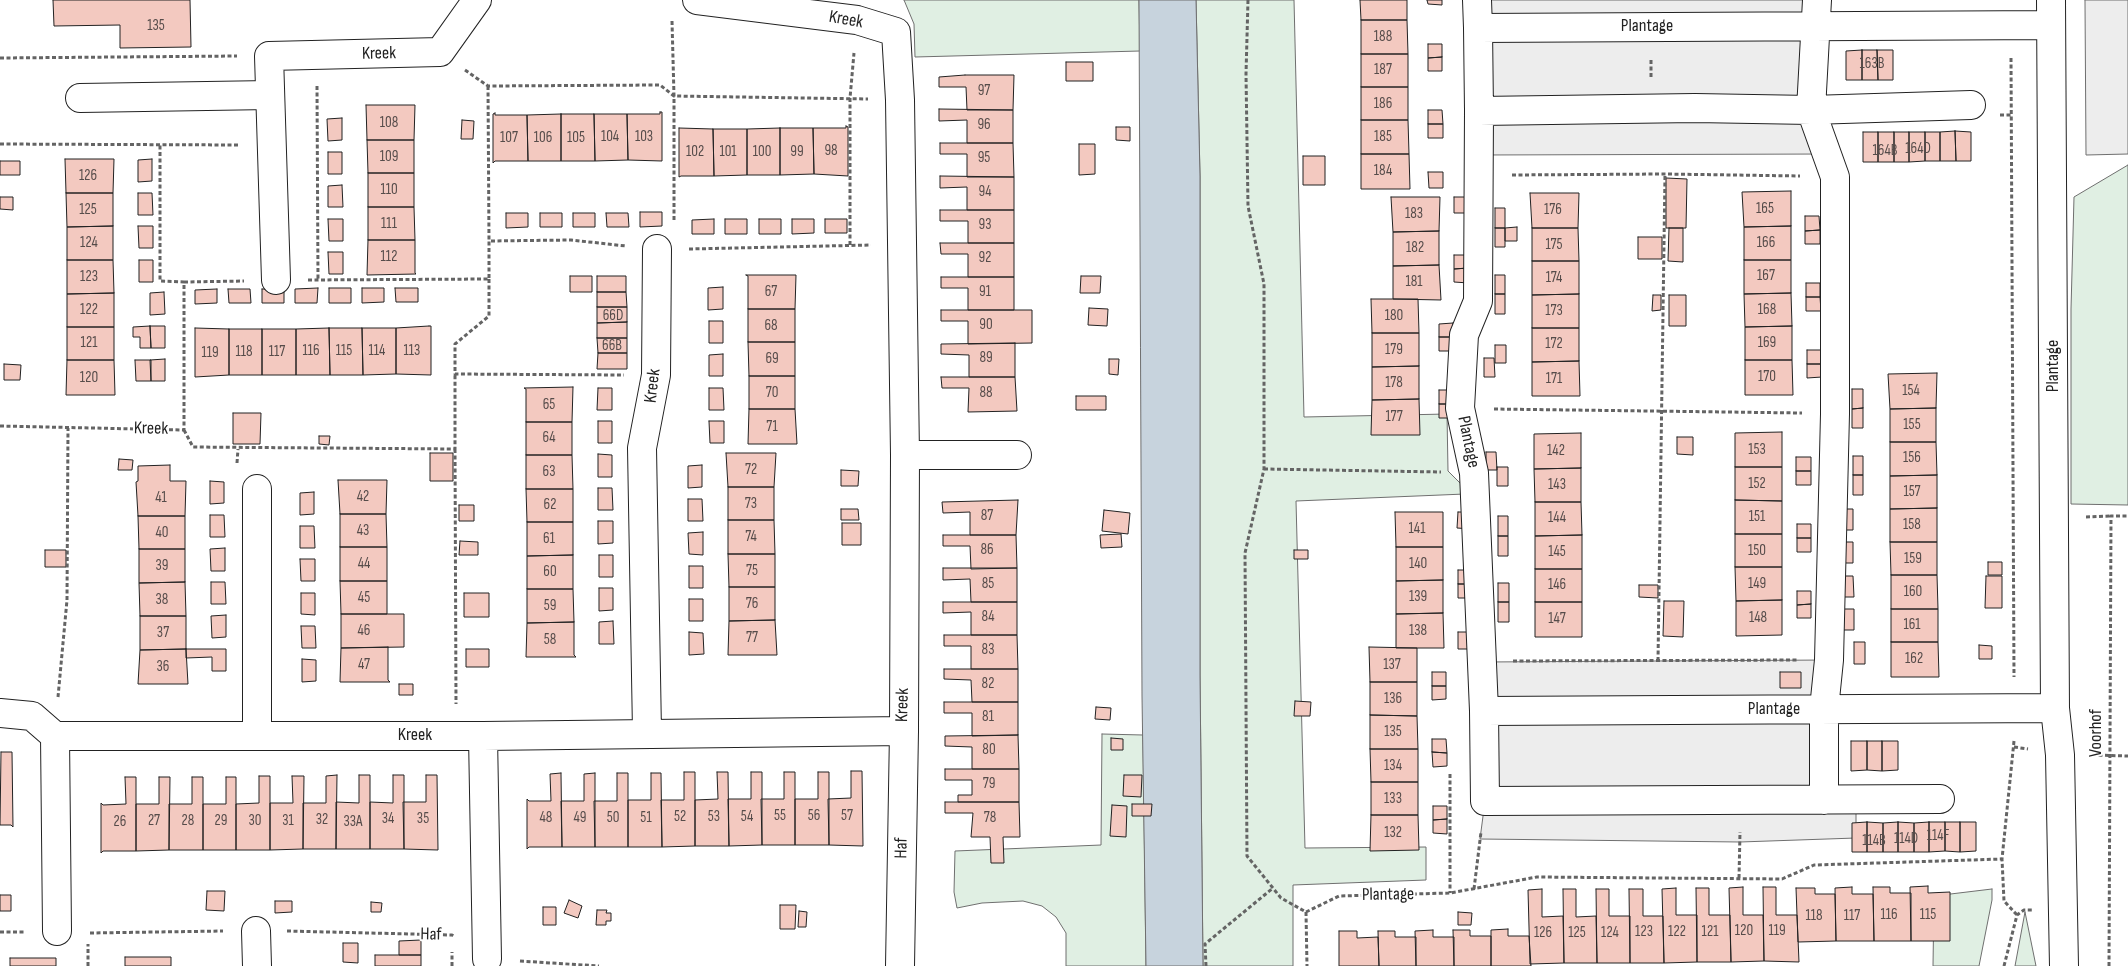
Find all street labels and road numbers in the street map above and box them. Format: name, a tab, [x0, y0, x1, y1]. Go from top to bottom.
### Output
street label: Kreek	[827, 6, 865, 34]
street label: Plantage	[1621, 15, 1673, 37]
street label: Kreek	[362, 43, 396, 65]
street label: Plantage	[2042, 340, 2064, 392]
street label: Kreek	[640, 368, 666, 404]
street label: Plantage	[1452, 414, 1484, 470]
street label: Kreek	[134, 418, 168, 440]
street label: Kreek	[892, 687, 914, 723]
street label: Plantage	[1748, 698, 1800, 720]
street label: Voorhof	[2085, 709, 2107, 757]
street label: Kreek	[398, 724, 432, 746]
street label: Haf	[891, 837, 913, 859]
street label: Plantage	[1362, 884, 1414, 906]
street label: Haf	[420, 924, 442, 946]

